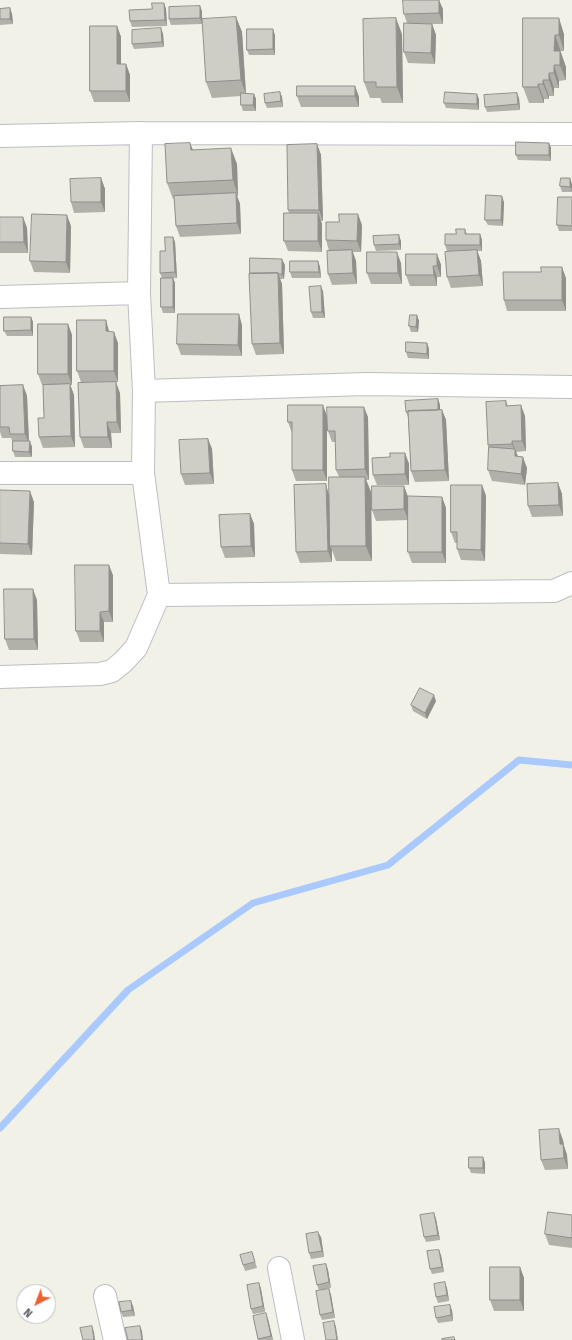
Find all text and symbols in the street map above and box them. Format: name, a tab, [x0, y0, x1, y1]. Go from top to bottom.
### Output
north arrow	[16, 1284, 56, 1324]
text: N	[21, 1305, 35, 1320]

